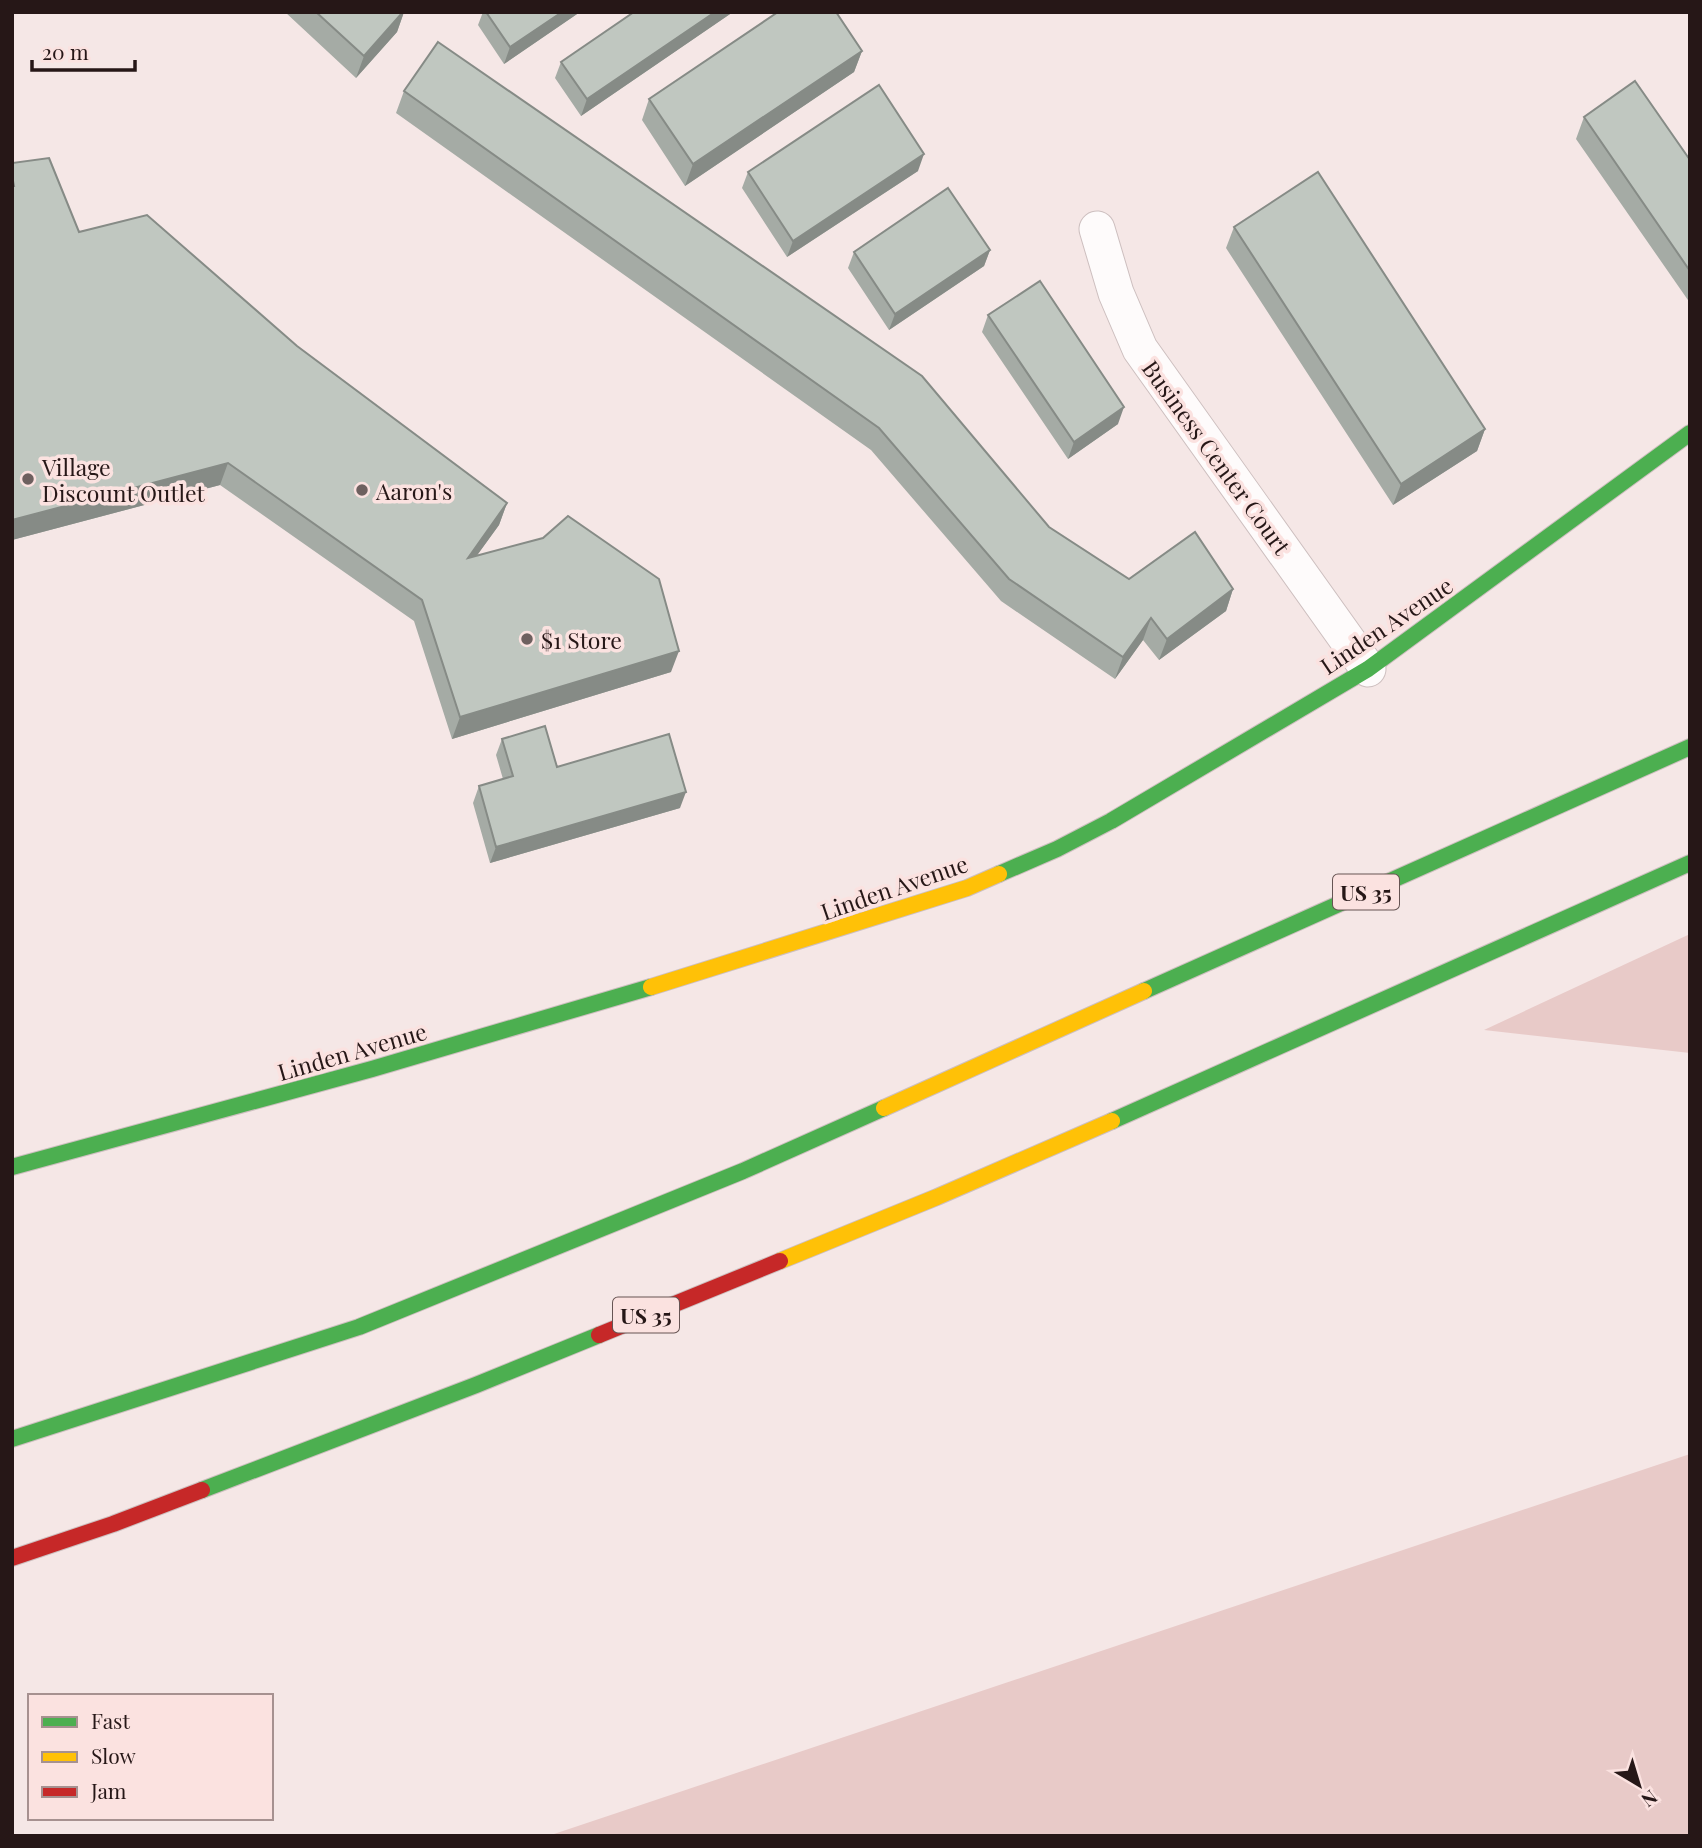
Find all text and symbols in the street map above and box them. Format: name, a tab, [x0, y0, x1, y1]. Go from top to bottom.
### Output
scale bar	[32, 28, 135, 72]
text: 20 m	[42, 37, 89, 65]
street label: Business Center Court	[1136, 354, 1299, 561]
place label: Village Discount Outlet	[41, 451, 206, 508]
marker: Village Discount Outlet	[20, 471, 36, 487]
place label: Aaron's	[375, 475, 452, 506]
marker: Aaron's	[354, 482, 370, 498]
street label: Linden Avenue	[1314, 569, 1458, 681]
place label: $1 Store	[541, 624, 622, 655]
marker: $1 Store	[519, 631, 535, 647]
street label: Linden Avenue	[816, 847, 972, 927]
road number: US 35	[1333, 874, 1399, 910]
street label: Linden Avenue	[274, 1015, 430, 1087]
road number: US 35	[613, 1298, 679, 1332]
legend	[28, 1694, 273, 1820]
text: Fast	[91, 1706, 130, 1734]
text: Slow	[91, 1741, 136, 1769]
north arrow	[1604, 1750, 1674, 1820]
text: Jam	[90, 1776, 127, 1804]
text: N	[1636, 1785, 1663, 1814]

